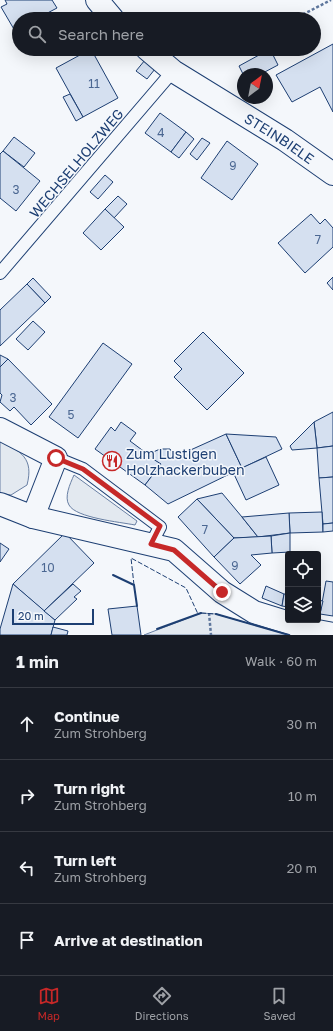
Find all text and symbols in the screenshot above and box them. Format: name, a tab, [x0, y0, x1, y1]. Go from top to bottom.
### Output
search box	[12, 12, 321, 56]
icon: search	[26, 23, 48, 45]
text: Search here	[58, 25, 144, 43]
north arrow	[237, 68, 273, 104]
house number: 11	[88, 76, 100, 91]
street label: WECHSELHOLZWEG	[25, 105, 127, 221]
street label: STEINBIELE	[242, 109, 318, 167]
house number: 4	[157, 125, 165, 140]
house number: 9	[229, 158, 237, 173]
house number: 3	[12, 182, 20, 197]
house number: 7	[315, 232, 321, 247]
house number: 3	[9, 390, 17, 405]
house number: 5	[68, 407, 75, 422]
place label: Zum Lustigen Holzhackerbuben	[126, 445, 245, 478]
route start	[47, 449, 65, 467]
restaurant icon: Zum Lustigen Holzhackerbuben	[101, 450, 123, 472]
house number: 7	[202, 522, 208, 537]
map controls	[285, 551, 321, 623]
button: locate	[285, 551, 321, 587]
house number: 9	[231, 558, 239, 573]
house number: 10	[41, 560, 55, 575]
route end	[213, 583, 231, 601]
button: layers	[285, 587, 321, 623]
scale bar	[12, 607, 94, 626]
text: 20 m	[18, 609, 44, 622]
text: 1 min	[16, 651, 59, 672]
text: Walk · 60 m	[245, 653, 317, 669]
text: Continue	[54, 707, 120, 725]
icon: ahead	[16, 713, 38, 735]
text: 30 m	[287, 716, 317, 732]
text: Zum Strohberg	[54, 725, 147, 741]
text: Turn right	[54, 779, 125, 797]
icon: right	[16, 785, 38, 807]
text: 10 m	[288, 788, 317, 804]
text: Zum Strohberg	[54, 797, 147, 813]
text: Turn left	[54, 851, 116, 869]
icon: left	[16, 857, 38, 879]
text: 20 m	[287, 860, 317, 876]
text: Zum Strohberg	[54, 869, 147, 885]
icon: arrive	[16, 929, 38, 951]
text: Arrive at destination	[54, 931, 203, 949]
tab: Map	[37, 985, 60, 1022]
tab: Directions	[135, 985, 189, 1022]
tab: Saved	[263, 985, 296, 1022]

